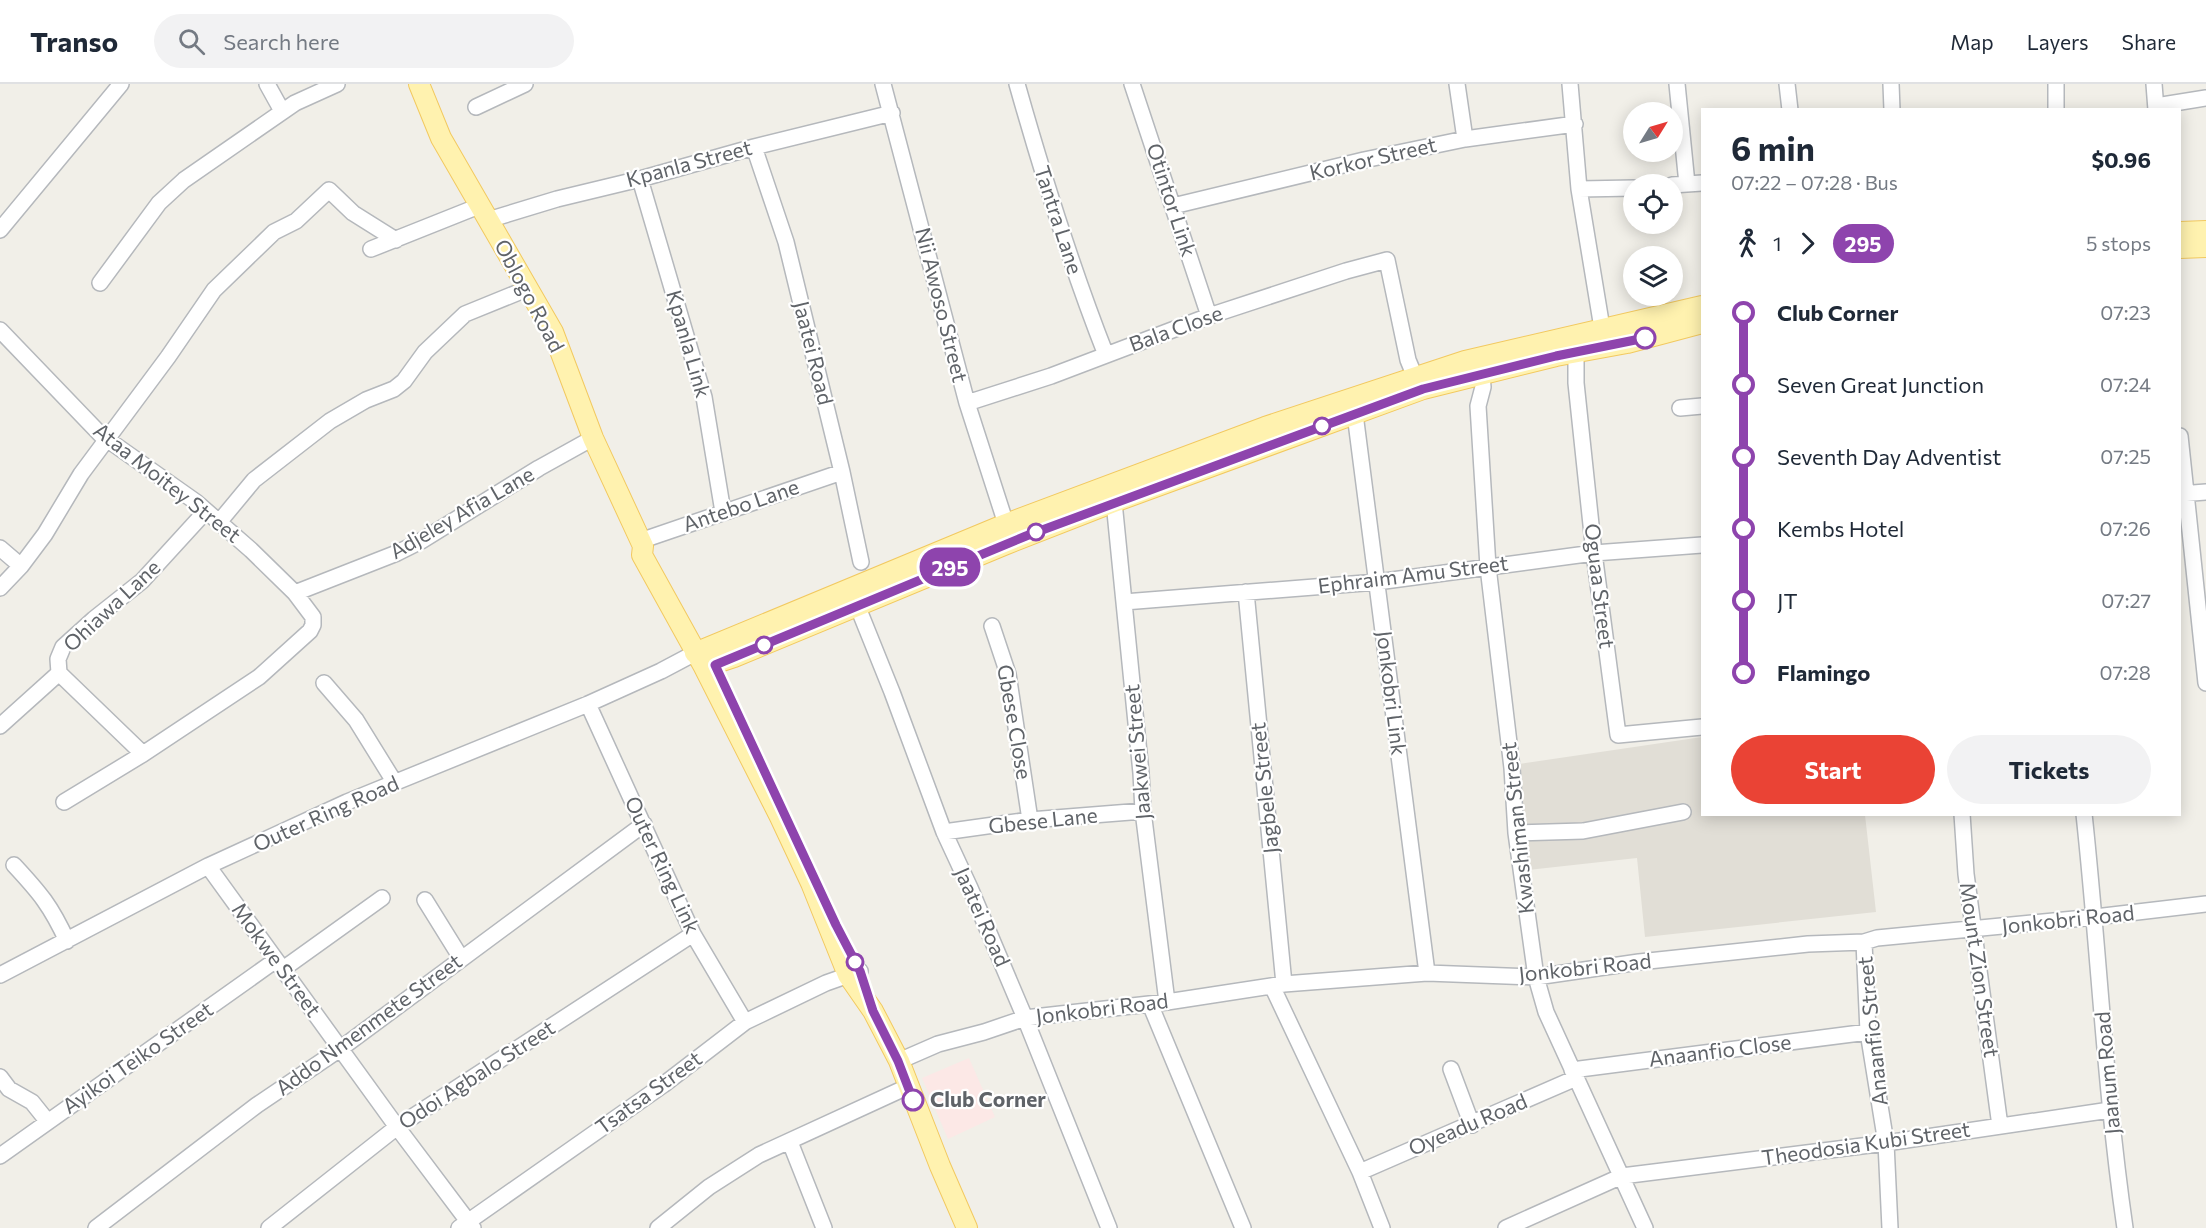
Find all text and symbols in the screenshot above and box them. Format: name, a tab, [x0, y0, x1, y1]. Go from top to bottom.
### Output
search box	[154, 14, 574, 68]
text: Transo	[30, 24, 118, 58]
icon: search	[175, 25, 208, 58]
text: Search here	[223, 28, 340, 55]
text: Map	[1950, 29, 1994, 54]
text: Layers	[2027, 29, 2089, 54]
text: Share	[2122, 29, 2176, 54]
north arrow	[1623, 102, 1683, 162]
map controls	[1623, 102, 1683, 306]
text: 6 min	[1731, 127, 1815, 168]
street label: Korkor Street	[1307, 131, 1439, 184]
street label: Kpanla Street	[623, 134, 754, 191]
street label: Otintor Link	[1142, 140, 1202, 259]
text: $0.96	[2091, 146, 2151, 173]
street label: Tantra Lane	[1030, 162, 1089, 277]
text: 07:22 – 07:28 · Bus	[1731, 170, 1898, 194]
button: locate	[1623, 174, 1683, 234]
street label: Nii Awoso Street	[911, 225, 974, 385]
icon: walk	[1731, 227, 1764, 260]
icon: forward	[1791, 227, 1824, 260]
text: 1	[1773, 231, 1782, 255]
text: 295	[1845, 231, 1882, 256]
text: 5 stops	[2086, 231, 2151, 255]
street label: Oblogo Road	[490, 235, 571, 356]
button: layers	[1623, 246, 1683, 306]
street label: Kpanla Link	[662, 287, 717, 400]
street label: Jaatei Road	[789, 298, 839, 407]
street label: Bala Close	[1125, 299, 1226, 356]
text: Club Corner	[1777, 299, 1898, 326]
text: 07:23	[2100, 300, 2151, 324]
unlabelled marker	[1634, 327, 1656, 349]
text: Seven Great Junction	[1777, 371, 1984, 398]
text: 07:24	[2100, 372, 2151, 396]
street label: Ataa Moitey Street	[89, 417, 246, 547]
unlabelled marker	[1313, 417, 1331, 435]
text: Seventh Day Adventist	[1777, 443, 2001, 470]
text: 07:25	[2100, 444, 2151, 468]
street label: Adjeley Afia Lane	[385, 460, 538, 563]
street label: Antebo Lane	[679, 473, 802, 536]
text: Kembs Hotel	[1777, 515, 1904, 542]
text: 07:26	[2100, 516, 2151, 540]
street label: Oguaa Street	[1580, 522, 1621, 650]
unlabelled marker	[1027, 523, 1045, 541]
line badge: 295	[916, 548, 984, 586]
street label: Ephraim Amu Street	[1316, 549, 1510, 598]
street label: Ohiawa Lane	[57, 554, 165, 656]
text: 295	[931, 555, 969, 580]
text: JT	[1777, 587, 1798, 614]
text: 07:27	[2101, 588, 2151, 612]
street label: Jonkobri Link	[1372, 629, 1413, 756]
unlabelled marker	[755, 636, 773, 654]
text: Flamingo	[1777, 659, 1870, 686]
text: 07:28	[2100, 660, 2151, 684]
street label: Gbese Close	[993, 662, 1038, 781]
street label: Jaakwei Street	[1118, 683, 1155, 821]
street label: Jagbele Street	[1244, 721, 1283, 855]
button: Start	[1731, 735, 1935, 804]
button: Tickets	[1947, 735, 2151, 804]
street label: Kwashiman Street	[1495, 741, 1538, 915]
street label: Outer Ring Road	[249, 769, 402, 856]
street label: Outer Ring Link	[621, 792, 706, 937]
street label: Gbese Lane	[987, 801, 1099, 838]
street label: Jaatei Road	[950, 863, 1016, 970]
street label: Mount Zion Street	[1956, 881, 2005, 1059]
street label: Mokwe Street	[227, 897, 327, 1021]
street label: Jonkobri Road	[2000, 899, 2135, 938]
street label: Jonkobri Road	[1517, 947, 1652, 986]
street label: Addo Nmenmete Street	[270, 948, 466, 1100]
unlabelled marker	[846, 953, 864, 971]
street label: Anaanfio Street	[1851, 955, 1892, 1107]
street label: Jonkobri Road	[1034, 987, 1170, 1028]
street label: Ayikoi Teiko Street	[57, 995, 217, 1118]
street label: Jaanum Road	[2089, 1011, 2124, 1136]
street label: Odoi Agbalo Street	[393, 1014, 559, 1134]
street label: Anaanfio Close	[1647, 1028, 1793, 1071]
street label: Tsatsa Street	[590, 1045, 706, 1139]
place label: Club Corner	[930, 1086, 1046, 1111]
street label: Oyeadu Road	[1404, 1087, 1531, 1160]
marker: Club Corner	[902, 1089, 924, 1111]
street label: Theodosia Kubi Street	[1760, 1116, 1972, 1170]

